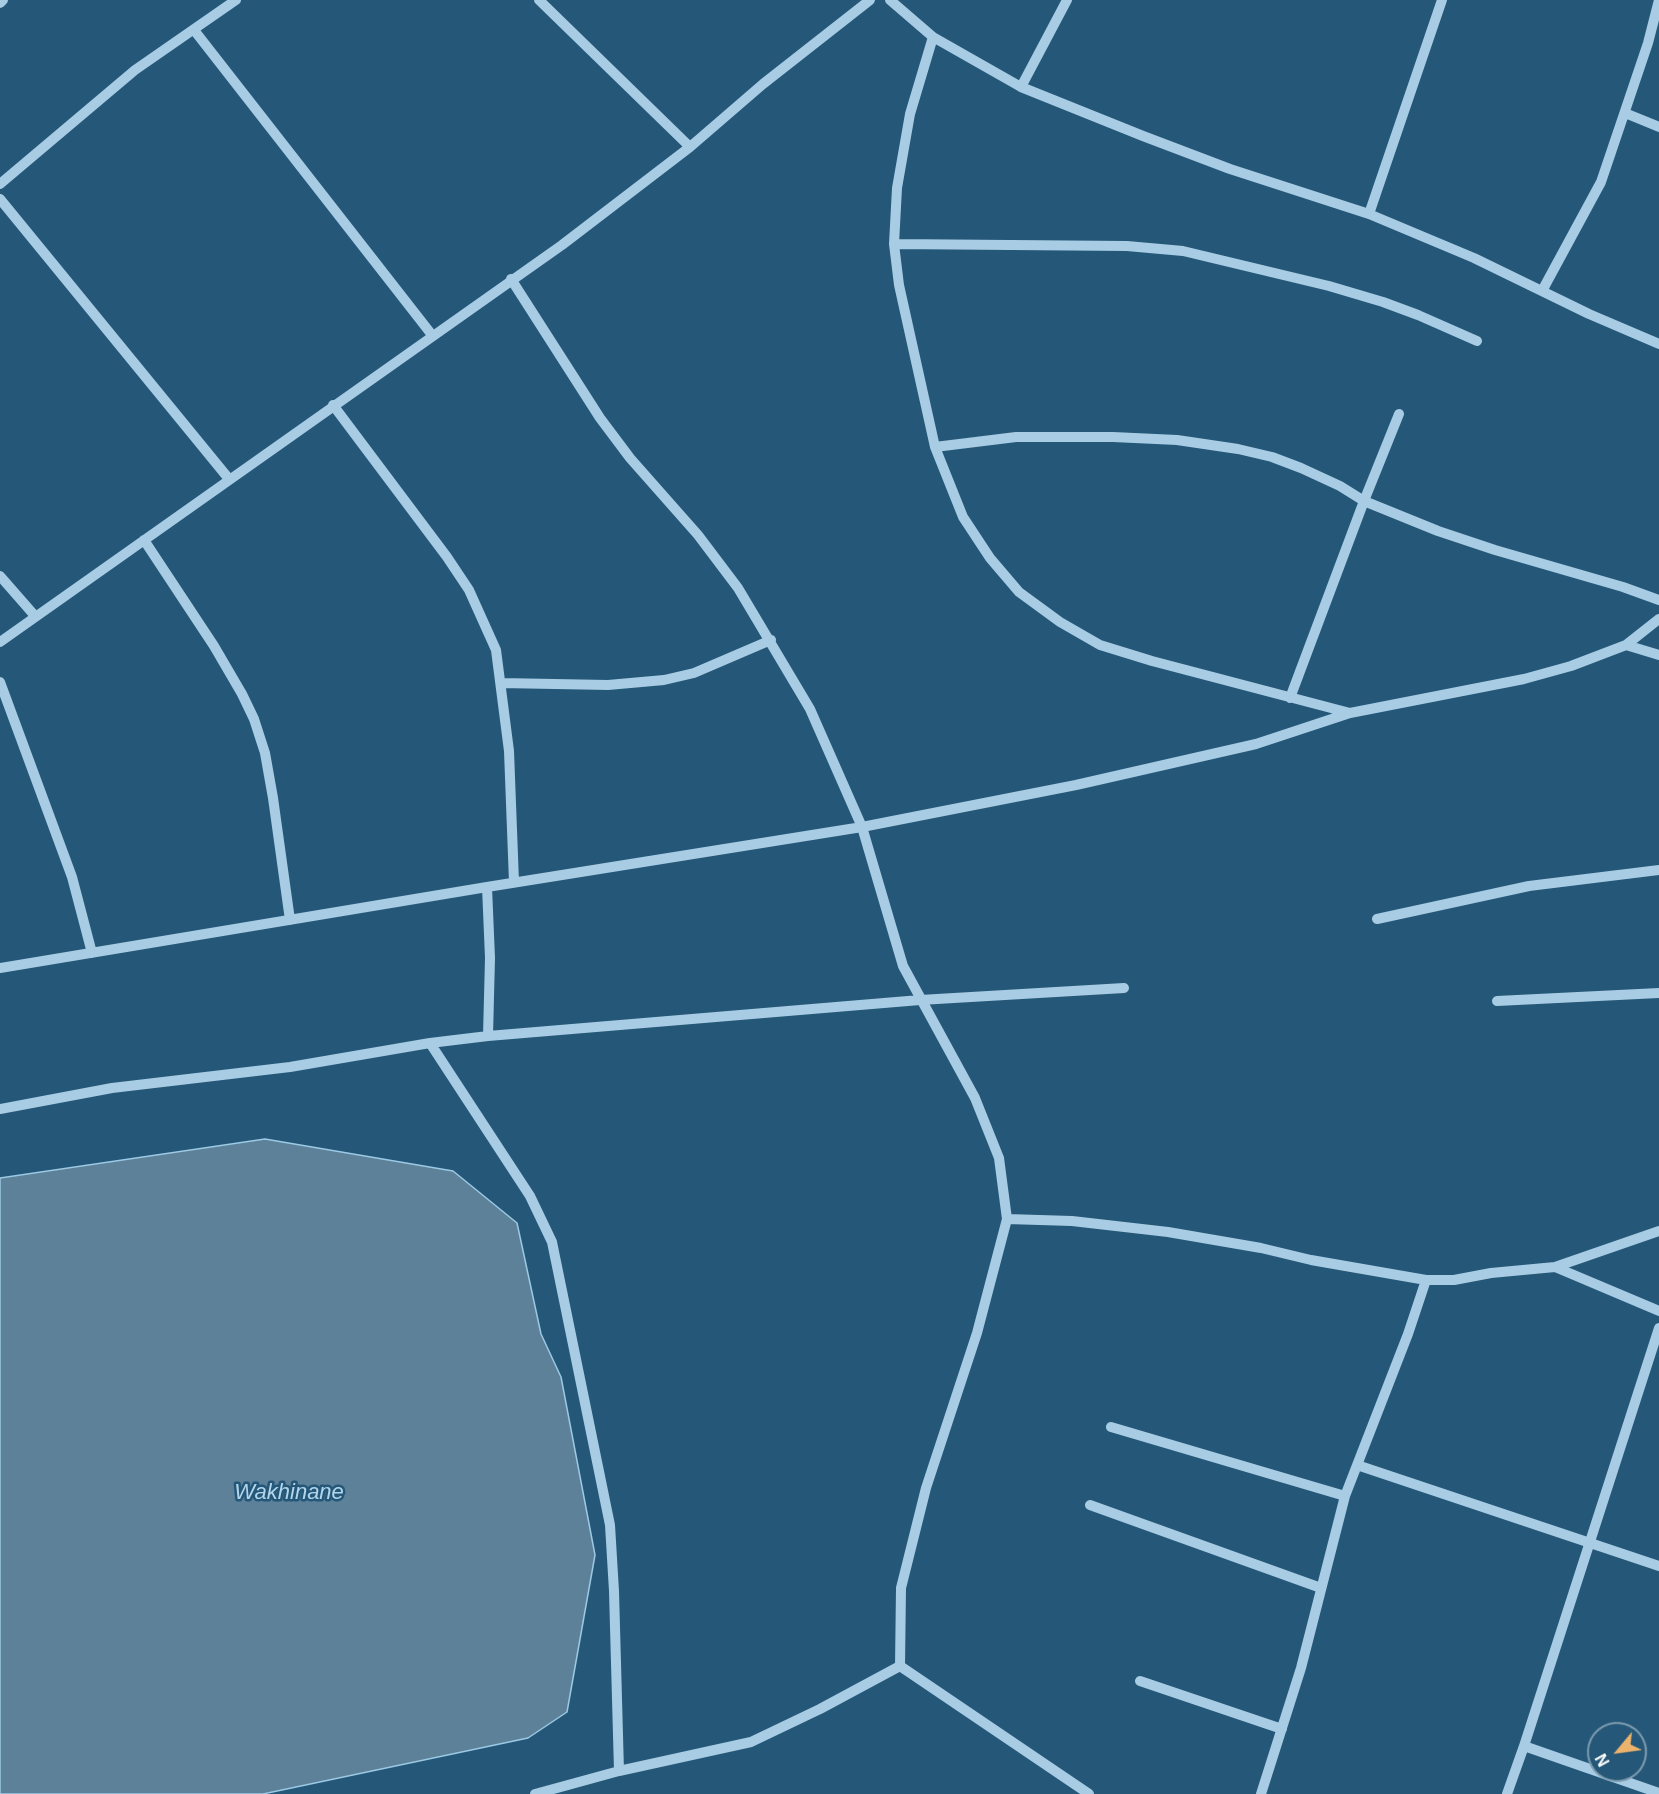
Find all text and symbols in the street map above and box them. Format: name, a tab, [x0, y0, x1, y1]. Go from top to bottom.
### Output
water label: Wakhinane	[234, 1480, 344, 1506]
north arrow	[1587, 1722, 1647, 1782]
text: N	[1592, 1751, 1613, 1769]

